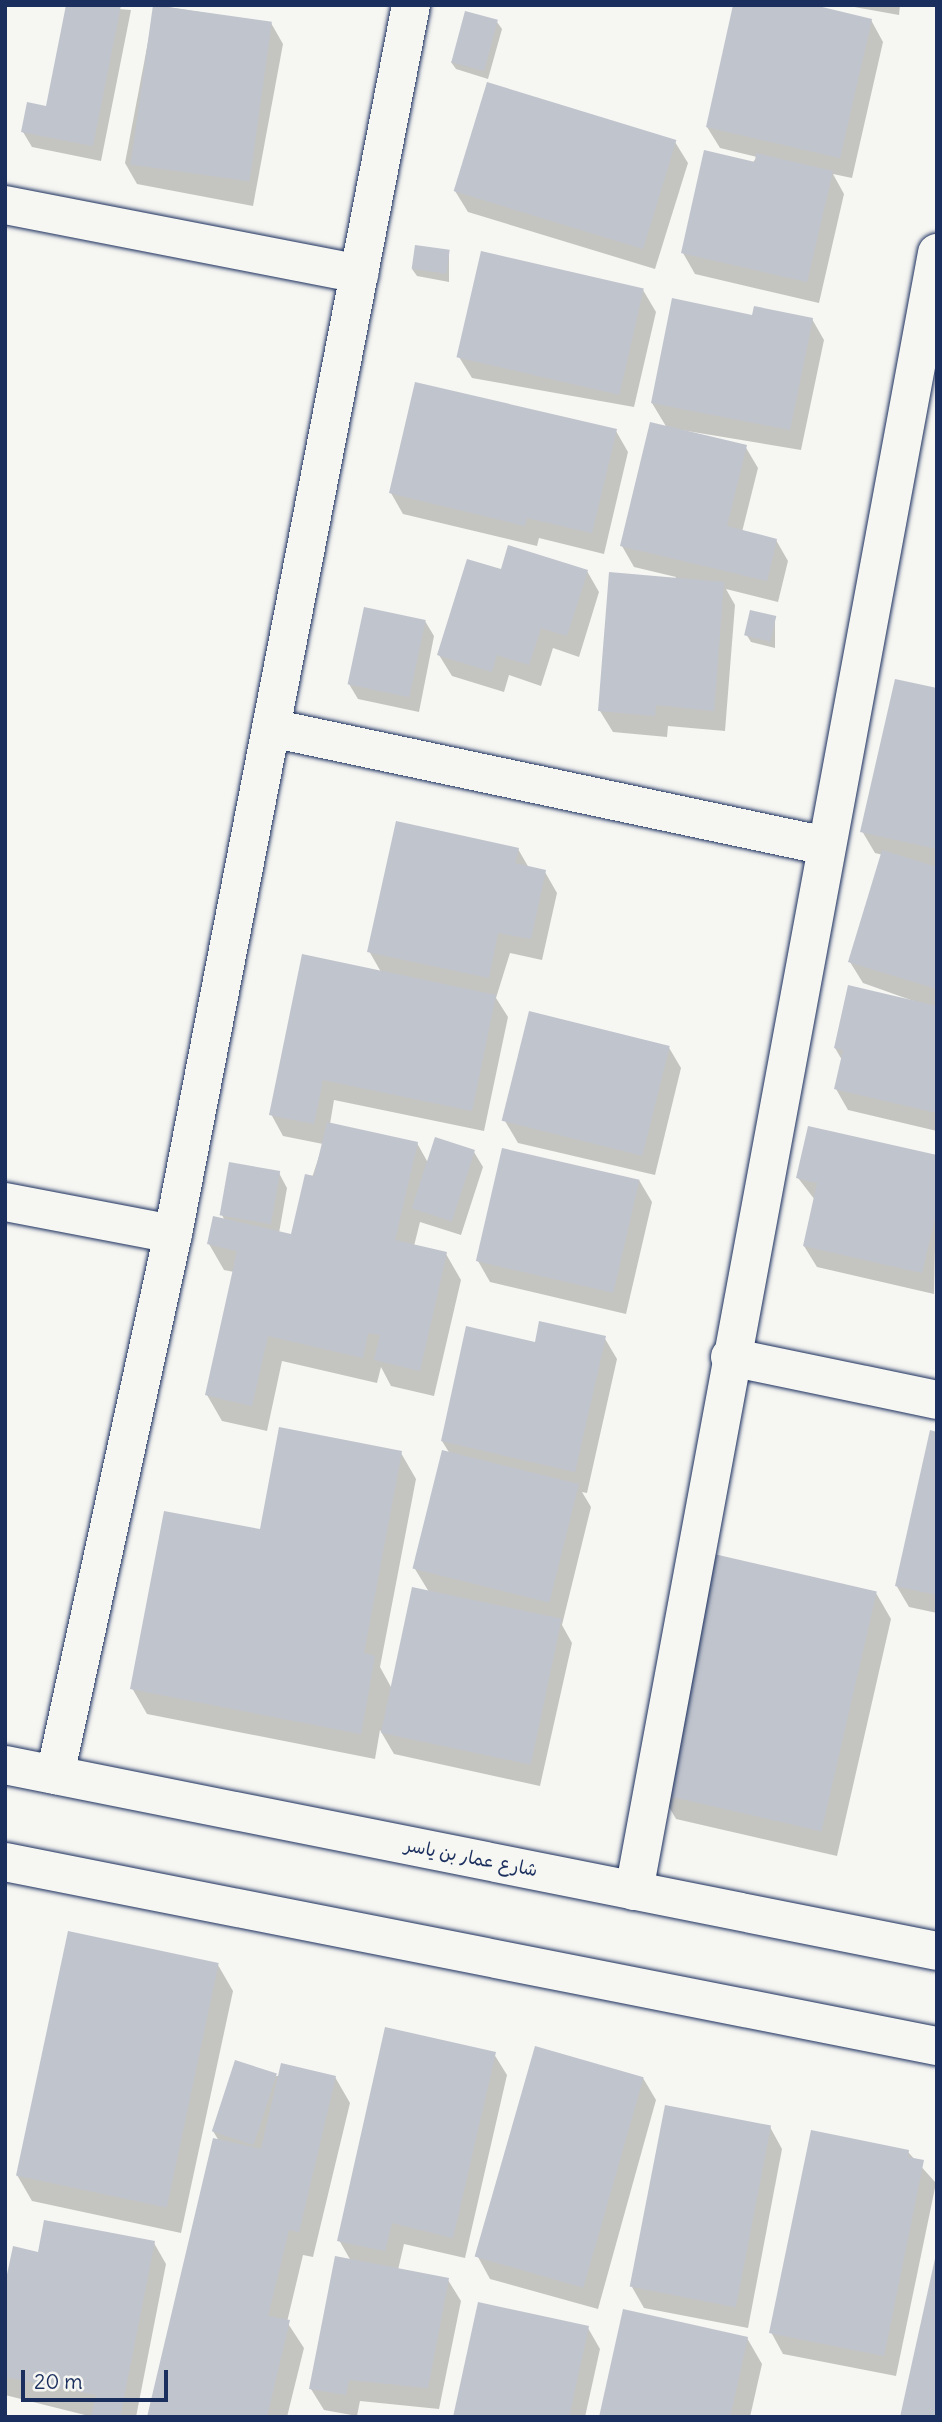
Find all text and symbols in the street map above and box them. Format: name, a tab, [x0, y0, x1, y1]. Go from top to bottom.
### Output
street label: شارع عمار بن ياسر	[403, 1835, 539, 1881]
scale bar	[24, 2356, 172, 2400]
text: 20 m	[34, 2368, 83, 2395]

